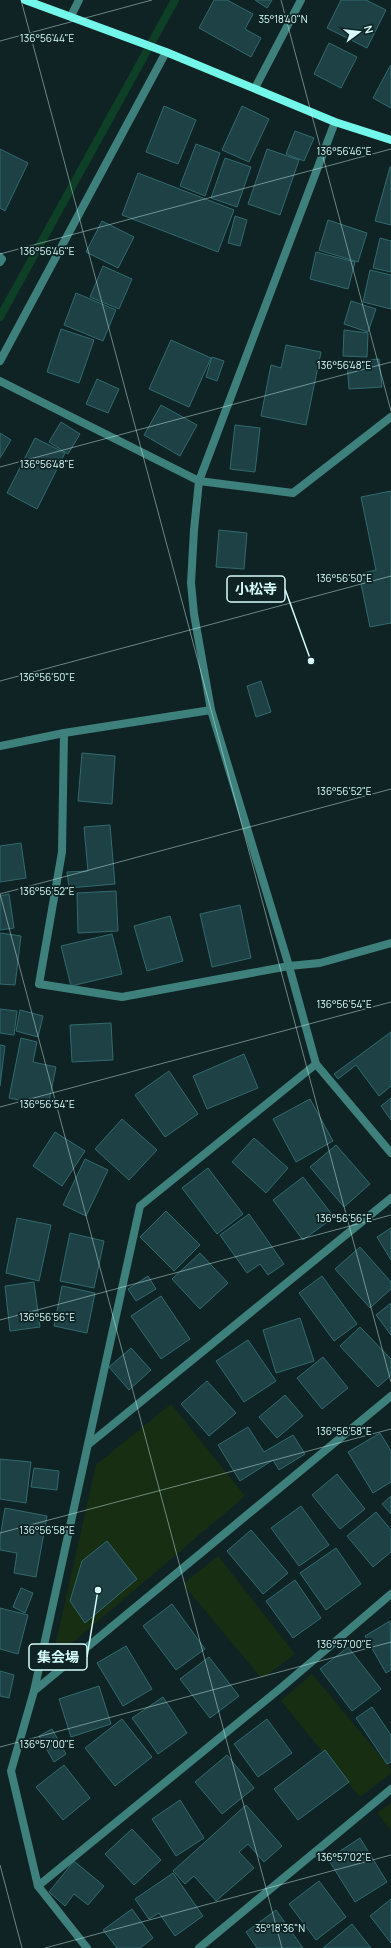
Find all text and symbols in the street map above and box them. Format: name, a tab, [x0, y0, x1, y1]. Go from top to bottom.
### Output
text: 35°18'40"N	[258, 12, 308, 26]
north arrow	[339, 12, 379, 52]
text: N	[361, 24, 377, 35]
text: 136°56'44"E	[20, 31, 74, 45]
text: 136°56'46"E	[317, 144, 372, 158]
text: 136°56'46"E	[20, 244, 75, 258]
text: 136°56'48"E	[317, 358, 371, 372]
text: 136°56'48"E	[20, 457, 74, 471]
text: 136°56'50"E	[316, 571, 372, 585]
callout: 小松寺	[227, 576, 285, 602]
text: 小松寺	[235, 579, 277, 598]
text: 136°56'50"E	[19, 670, 75, 684]
text: 136°56'52"E	[316, 784, 372, 798]
text: 136°56'52"E	[19, 884, 75, 898]
text: 136°56'54"E	[316, 997, 372, 1011]
text: 136°56'54"E	[19, 1097, 75, 1111]
text: 136°56'56"E	[316, 1211, 372, 1225]
text: 136°56'56"E	[19, 1310, 75, 1324]
text: 136°56'58"E	[316, 1424, 372, 1438]
text: 136°56'58"E	[19, 1523, 75, 1537]
text: 136°57'00"E	[317, 1637, 372, 1651]
callout: 集会場	[29, 1644, 87, 1670]
text: 集会場	[37, 1647, 79, 1666]
text: 136°57'00"E	[20, 1737, 75, 1751]
text: 136°57'02"E	[317, 1850, 372, 1864]
text: 35°18'36"N	[255, 1921, 305, 1935]

